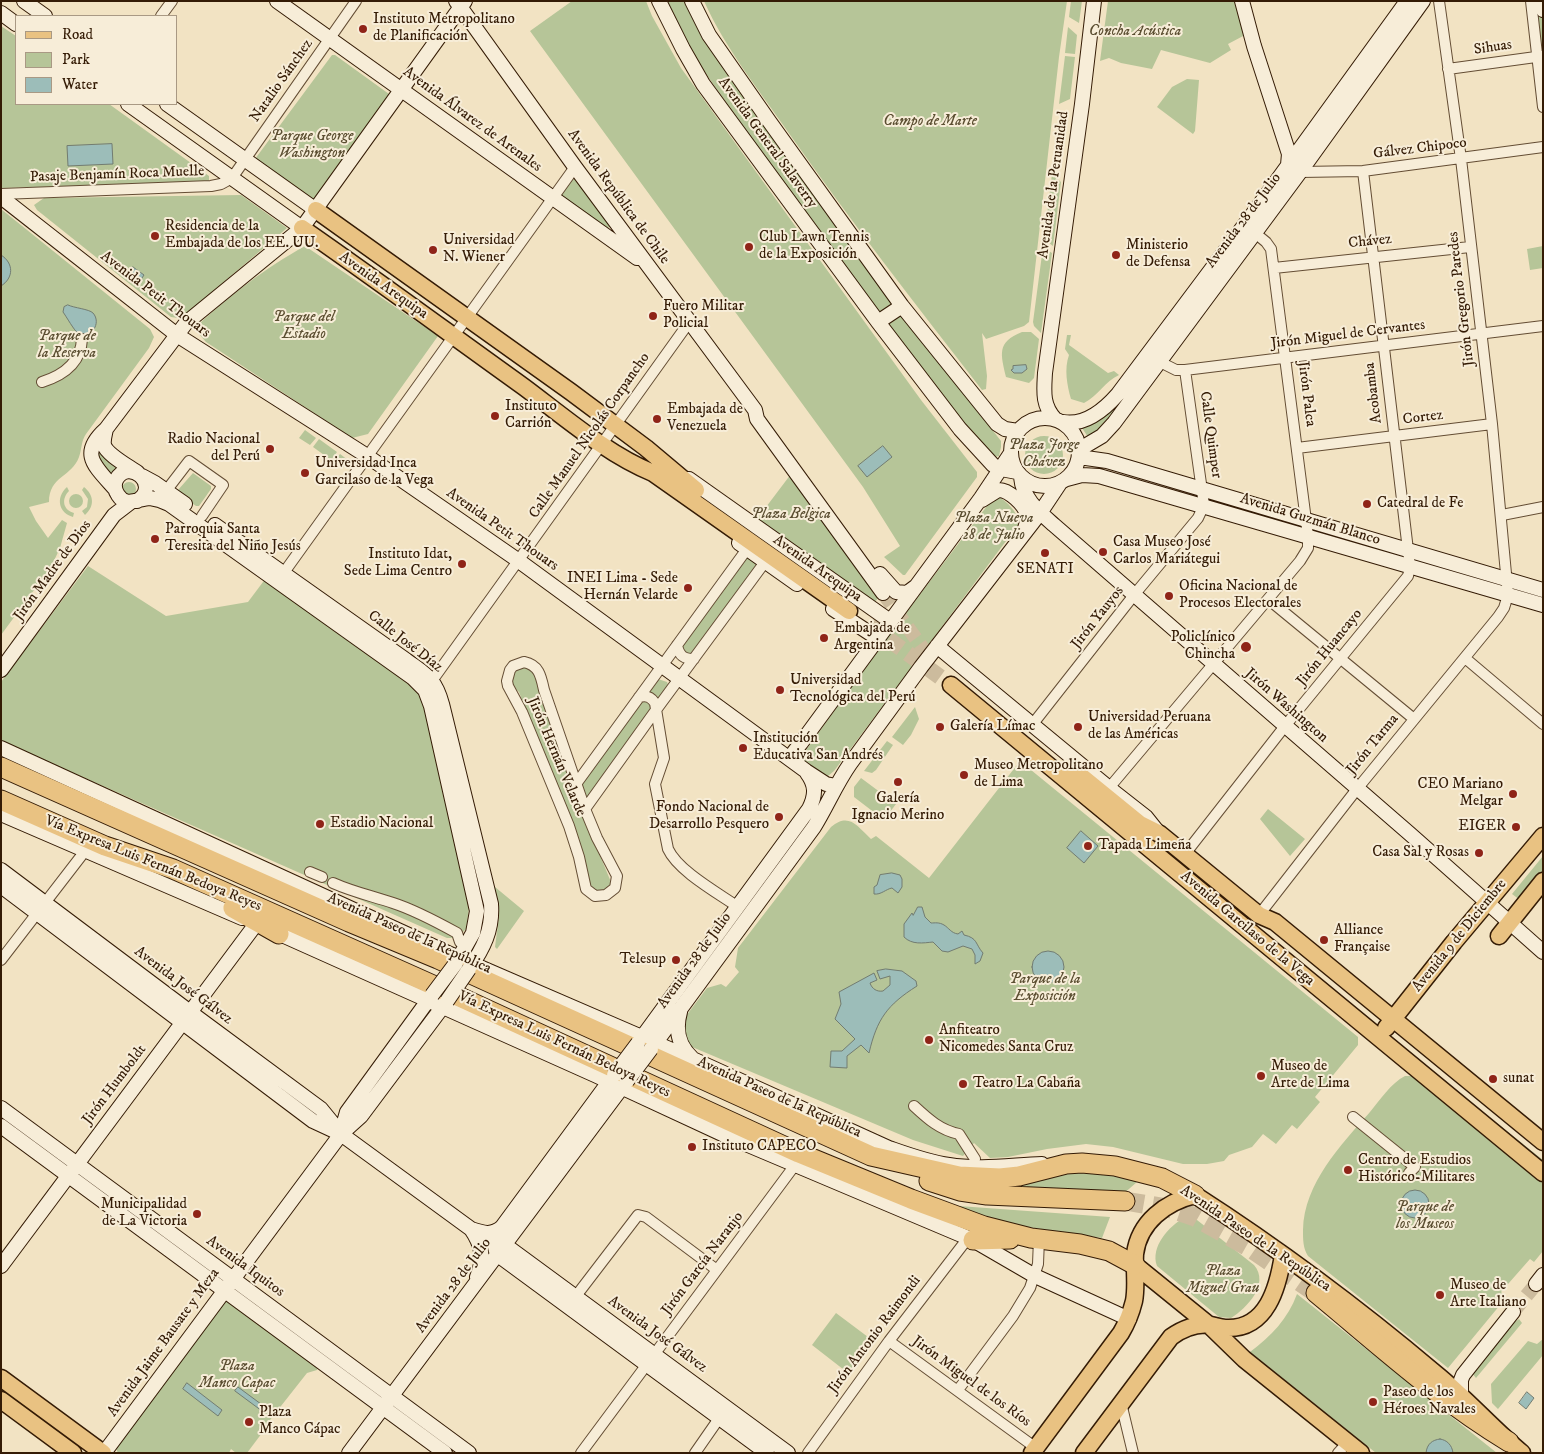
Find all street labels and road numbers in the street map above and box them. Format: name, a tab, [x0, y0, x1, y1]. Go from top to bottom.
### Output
street label: Natalio Sánchez	[247, 36, 317, 126]
street label: Sihuas	[1473, 36, 1513, 60]
street label: Avenida Álvarez de Arenales	[399, 64, 545, 176]
street label: Avenida General Salaverry	[713, 74, 821, 212]
street label: Avenida de la Peruanidad	[1035, 110, 1073, 260]
street label: Avenida República de Chile	[563, 126, 673, 268]
street label: Gálvez Chipoco	[1372, 134, 1468, 164]
street label: Pasaje Benjamín Roca Muelle	[29, 163, 205, 187]
street label: Avenida 28 de Julio	[1202, 170, 1286, 272]
street label: Jirón Gregorio Paredes	[1445, 230, 1479, 368]
street label: Chávez	[1347, 231, 1393, 253]
street label: Avenida Petit Thouars	[97, 248, 213, 342]
street label: Avenida Arequipa	[335, 249, 431, 323]
street label: Jirón Miguel de Cervantes	[1270, 317, 1426, 353]
street label: Calle Manuel Nicolás Corpancho	[526, 350, 654, 522]
street label: Jirón Palca	[1293, 360, 1319, 428]
street label: Acobamba	[1361, 361, 1387, 425]
street label: Calle Quimper	[1195, 390, 1225, 480]
street label: Cortez	[1402, 407, 1444, 429]
street label: Avenida Petit Thouars	[442, 485, 562, 575]
street label: Avenida Guzmán Blanco	[1238, 490, 1382, 550]
street label: Jirón Madre de Dios	[10, 517, 96, 625]
street label: Avenida Arequipa	[769, 532, 865, 606]
street label: Jirón Yauyos	[1068, 583, 1128, 653]
street label: Jirón Huancayo	[1293, 606, 1367, 690]
street label: Calle José Díaz	[364, 607, 446, 677]
street label: Jirón Washington	[1241, 665, 1331, 747]
street label: Jirón Hernán Velarde	[523, 695, 589, 819]
street label: Jirón Tarma	[1343, 711, 1403, 779]
street label: Vía Expresa Luis Fernán Bedoya Reyes	[42, 812, 264, 916]
street label: Avenida Garcilaso de la Vega	[1176, 868, 1318, 990]
street label: Avenida 9 de Diciembre	[1409, 876, 1511, 996]
street label: Avenida Paseo de la República	[324, 890, 494, 978]
street label: Avenida 28 de Julio	[654, 909, 736, 1013]
street label: Avenida José Gálvez	[130, 943, 236, 1029]
street label: Vía Expresa Luis Fernán Bedoya Reyes	[455, 988, 673, 1102]
street label: Jirón Humboldt	[79, 1042, 151, 1128]
street label: Avenida Paseo de la República	[694, 1054, 864, 1142]
street label: Avenida Paseo de la República	[1176, 1182, 1334, 1296]
street label: Jirón García Naranjo	[658, 1209, 748, 1319]
street label: Avenida Iquitos	[202, 1233, 288, 1301]
street label: Avenida 28 de Julio	[412, 1235, 496, 1337]
street label: Avenida Jaime Bausate y Meza	[104, 1265, 224, 1421]
street label: Jirón Antonio Raimondi	[825, 1272, 925, 1398]
street label: Avenida José Gálvez	[604, 1293, 710, 1377]
street label: Jirón Miguel de los Ríos	[908, 1333, 1034, 1431]

